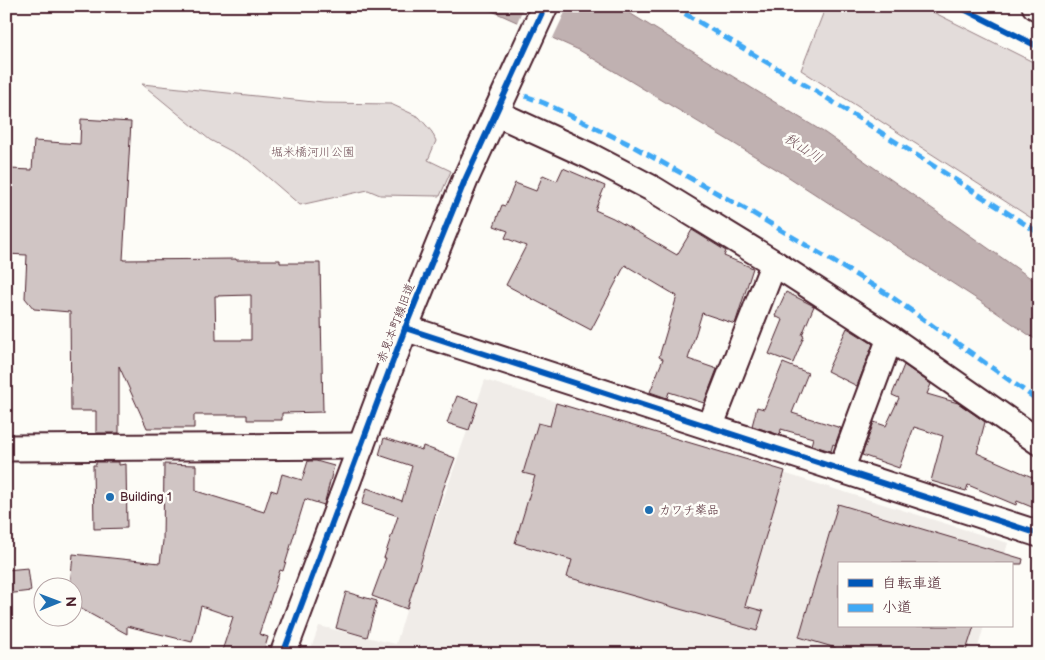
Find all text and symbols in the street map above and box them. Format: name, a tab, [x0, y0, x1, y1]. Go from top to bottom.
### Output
water label: 秋山川	[781, 129, 825, 167]
park label: 堀米橋河川公園	[271, 145, 355, 160]
street label: 赤見本町線旧道	[374, 281, 418, 365]
place label: Building 1	[120, 490, 172, 505]
marker: Building 1	[104, 491, 116, 503]
place label: カワチ薬品	[659, 503, 719, 518]
marker: カワチ薬品	[643, 504, 655, 516]
legend	[838, 562, 1012, 628]
text: 自転車道	[882, 574, 942, 593]
north arrow	[32, 578, 82, 628]
text: N	[62, 596, 79, 607]
text: 小道	[882, 598, 912, 617]

